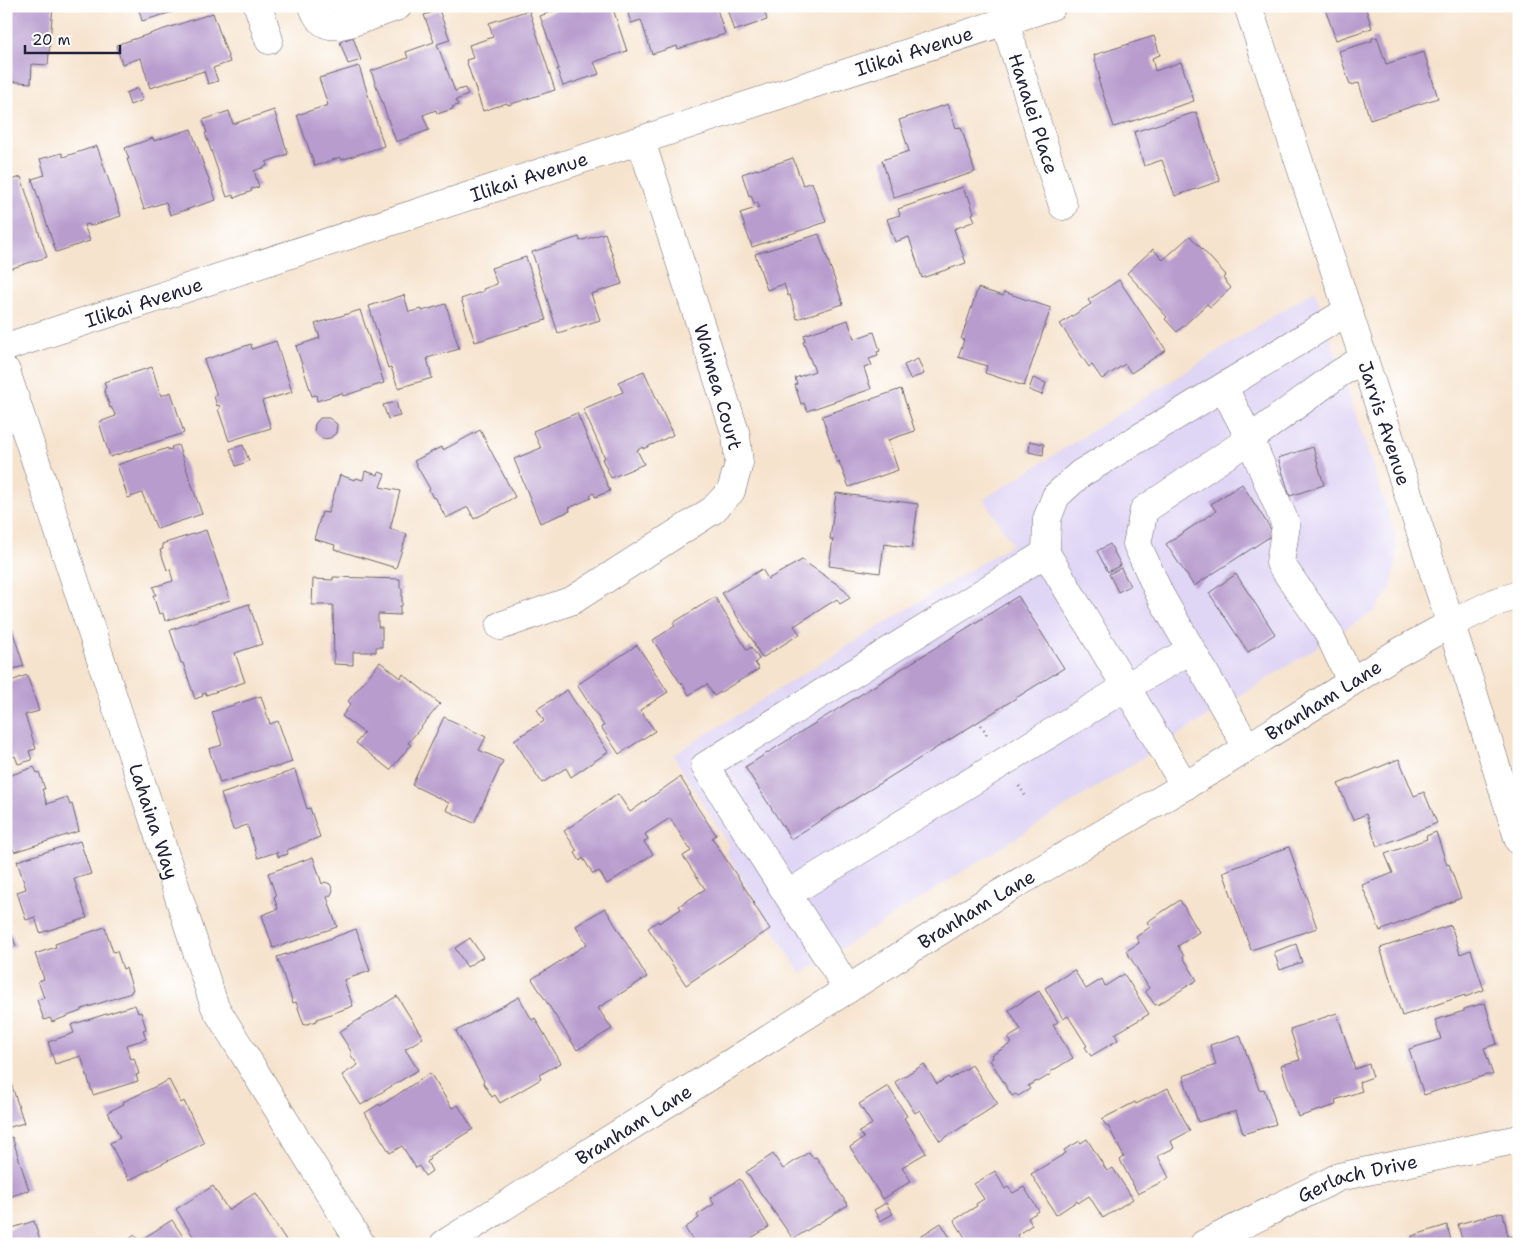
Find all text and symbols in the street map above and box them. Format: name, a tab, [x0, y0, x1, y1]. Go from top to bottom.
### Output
street label: Ilikai Avenue	[852, 20, 976, 82]
scale bar	[25, 22, 120, 54]
text: 20 m	[32, 30, 71, 50]
street label: Hanalei Place	[1003, 50, 1065, 177]
street label: Ilikai Avenue	[467, 146, 591, 207]
street label: Ilikai Avenue	[82, 271, 206, 333]
street label: Waimea Court	[688, 321, 748, 453]
street label: Jarvis Avenue	[1353, 358, 1417, 489]
street label: Branham Lane	[1260, 654, 1386, 746]
street label: Lahaina Way	[123, 760, 185, 882]
street label: Branham Lane	[913, 864, 1039, 954]
street label: Branham Lane	[571, 1078, 696, 1170]
street label: Gerlach Drive	[1293, 1148, 1420, 1208]

